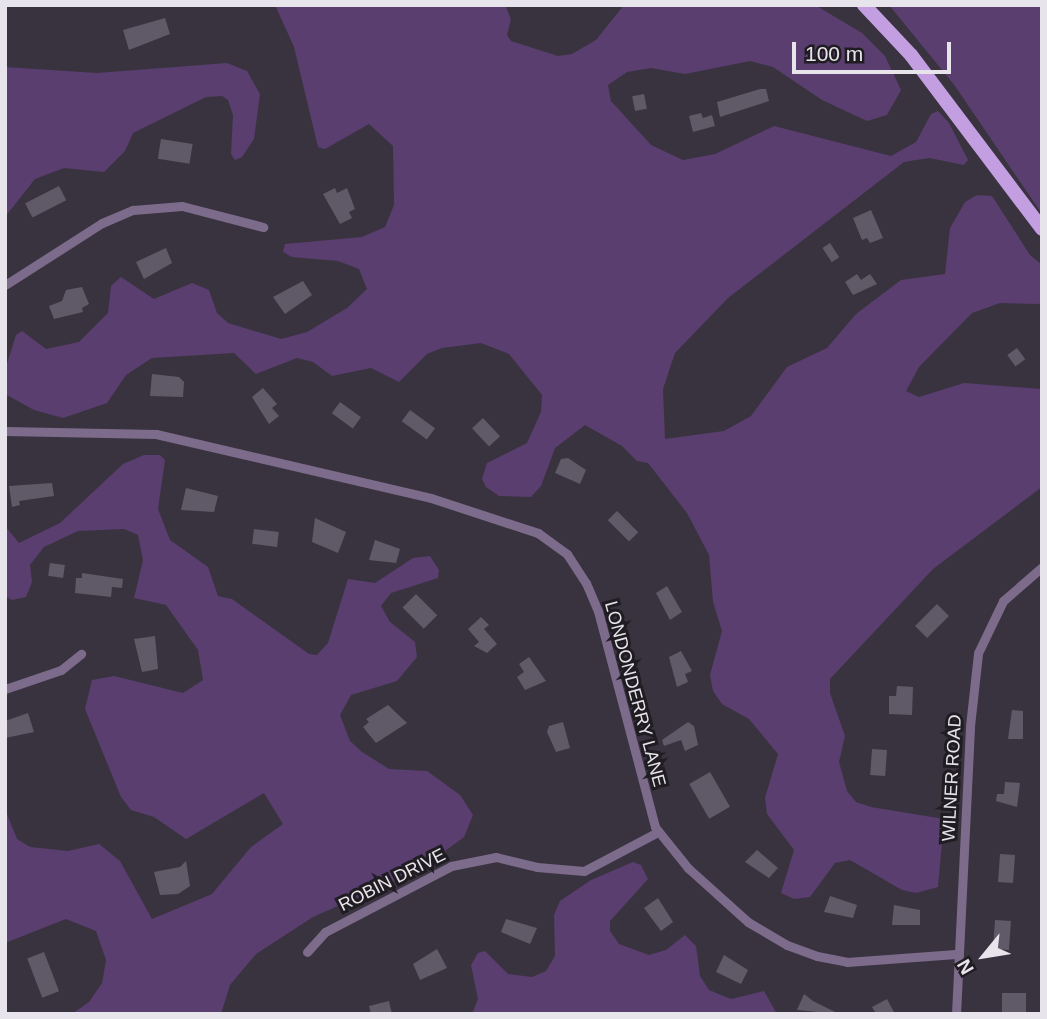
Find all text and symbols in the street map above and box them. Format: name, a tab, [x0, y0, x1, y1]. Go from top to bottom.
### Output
scale bar	[795, 28, 954, 72]
text: 100 m	[805, 42, 863, 65]
street label: LONDONDERRY LANE	[600, 599, 670, 789]
street label: WILNER ROAD	[938, 714, 966, 842]
street label: ROBIN DRIVE	[335, 844, 449, 916]
north arrow	[949, 921, 1019, 991]
text: N	[953, 956, 978, 978]

